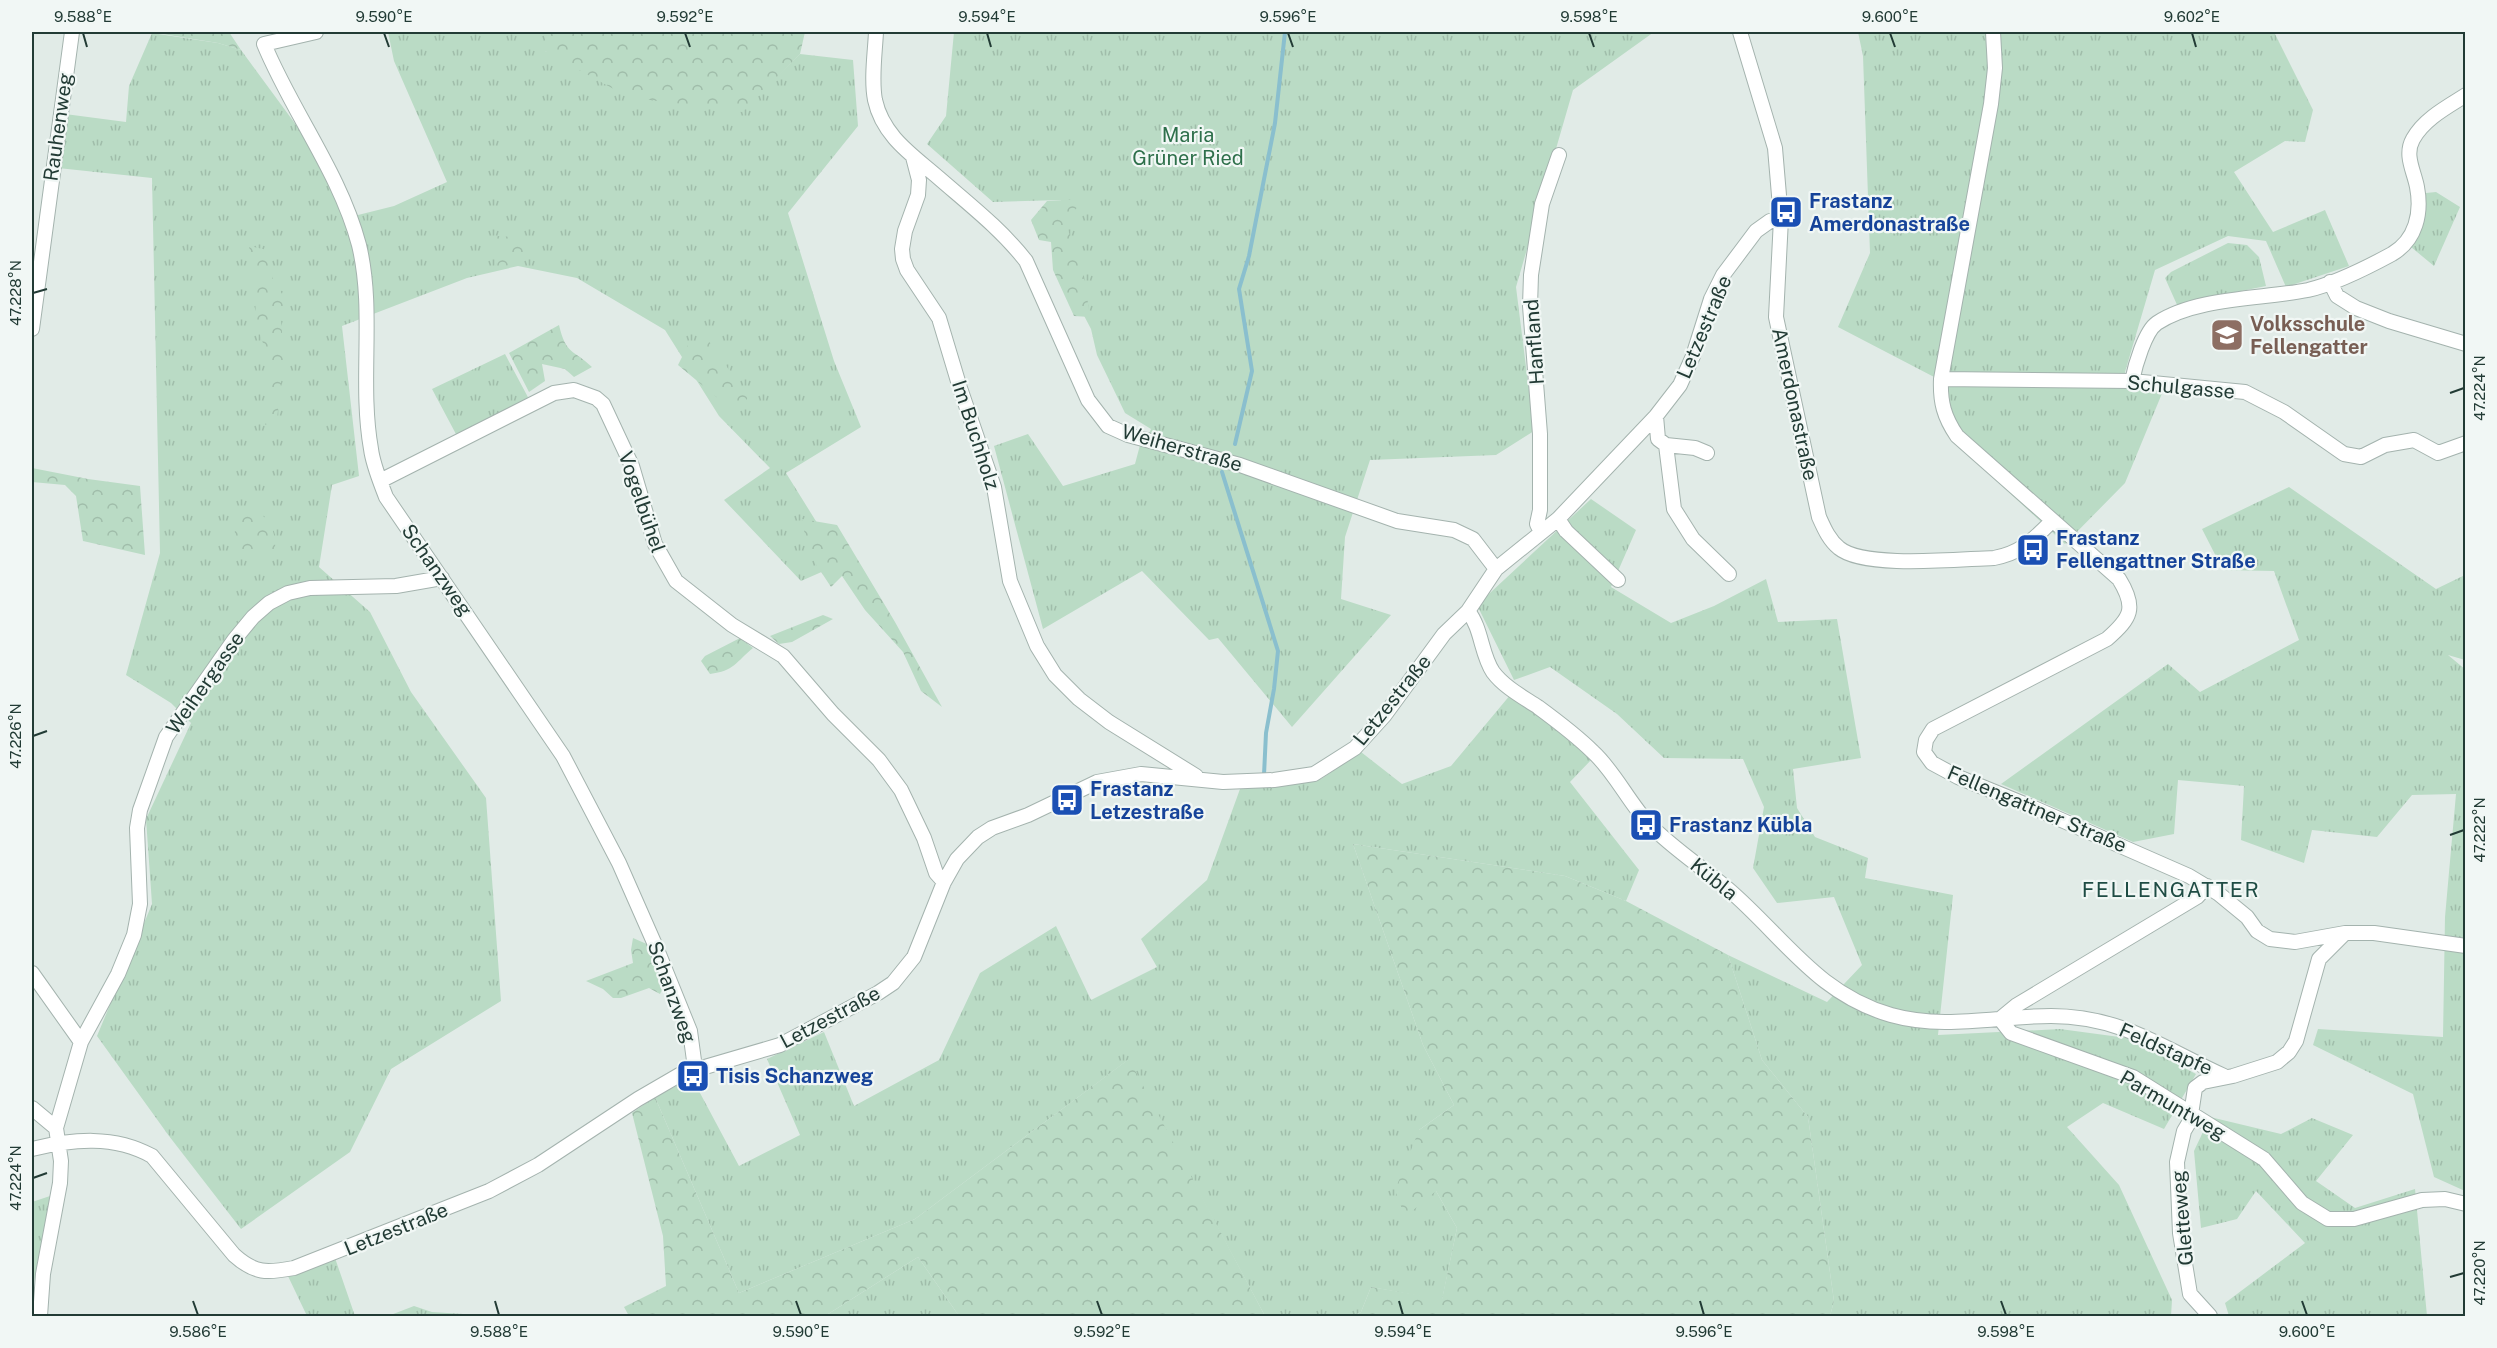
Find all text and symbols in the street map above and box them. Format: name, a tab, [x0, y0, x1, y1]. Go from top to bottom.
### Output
text: 9.588°E	[54, 8, 112, 25]
text: 9.590°E	[355, 8, 413, 25]
text: 9.592°E	[657, 8, 713, 25]
text: 9.594°E	[958, 8, 1016, 25]
text: 9.596°E	[1259, 8, 1317, 25]
text: 9.598°E	[1560, 8, 1618, 25]
text: 9.600°E	[1862, 8, 1918, 25]
text: 9.602°E	[2164, 8, 2220, 25]
street label: Rauhenweg	[39, 71, 77, 183]
park label: Maria Grüner Ried	[1132, 123, 1244, 170]
place label: Frastanz Amerdonastraße	[1809, 189, 1970, 236]
bus stop icon: Frastanz Amerdonastraße	[1768, 194, 1804, 230]
text: 47.228°N	[7, 260, 24, 326]
street label: Letzestraße	[1671, 272, 1737, 382]
street label: Hanfland	[1519, 298, 1549, 386]
place label: Volksschule Fellengatter	[2250, 312, 2368, 359]
school or university icon: Volksschule Fellengatter	[2209, 317, 2245, 353]
street label: Amerdonastraße	[1767, 325, 1823, 483]
text: 47.224°N	[2471, 355, 2488, 421]
street label: Schulgasse	[2126, 370, 2236, 404]
street label: Im Buchholz	[947, 377, 1005, 493]
street label: Weiherstraße	[1119, 419, 1245, 477]
street label: Vogelbühel	[613, 448, 671, 556]
street label: Schanzweg	[397, 519, 477, 621]
place label: Frastanz Fellengattner Straße	[2056, 526, 2256, 573]
bus stop icon: Frastanz Fellengattner Straße	[2015, 532, 2051, 568]
street label: Weihergasse	[161, 627, 249, 739]
street label: Letzestraße	[1348, 650, 1436, 750]
text: 47.226°N	[7, 703, 24, 769]
street label: Fellengattner Straße	[1944, 760, 2130, 858]
place label: Frastanz Letzestraße	[1090, 777, 1204, 824]
bus stop icon: Frastanz Letzestraße	[1049, 782, 1085, 818]
text: 47.222°N	[2471, 797, 2488, 863]
bus stop icon: Frastanz Kübla	[1628, 807, 1664, 843]
place label: Frastanz Kübla	[1669, 813, 1812, 837]
street label: Kübla	[1686, 853, 1742, 905]
district label: FELLENGATTER	[2082, 877, 2260, 902]
street label: Schanzweg	[642, 938, 702, 1046]
street label: Letzestraße	[776, 981, 884, 1053]
street label: Feldstapfe	[2116, 1018, 2216, 1080]
bus stop icon: Tisis Schanzweg	[675, 1058, 711, 1094]
place label: Tisis Schanzweg	[716, 1064, 874, 1088]
street label: Parmuntweg	[2116, 1065, 2230, 1145]
text: 47.224°N	[7, 1145, 24, 1211]
street label: Gletteweg	[2166, 1169, 2198, 1267]
street label: Letzestraße	[341, 1197, 451, 1261]
text: 47.220°N	[2471, 1240, 2488, 1306]
text: 9.586°E	[169, 1323, 227, 1340]
text: 9.588°E	[470, 1323, 528, 1340]
text: 9.590°E	[772, 1323, 830, 1340]
text: 9.592°E	[1074, 1323, 1130, 1340]
text: 9.594°E	[1374, 1323, 1432, 1340]
text: 9.596°E	[1675, 1323, 1733, 1340]
text: 9.598°E	[1977, 1323, 2035, 1340]
text: 9.600°E	[2279, 1323, 2335, 1340]

